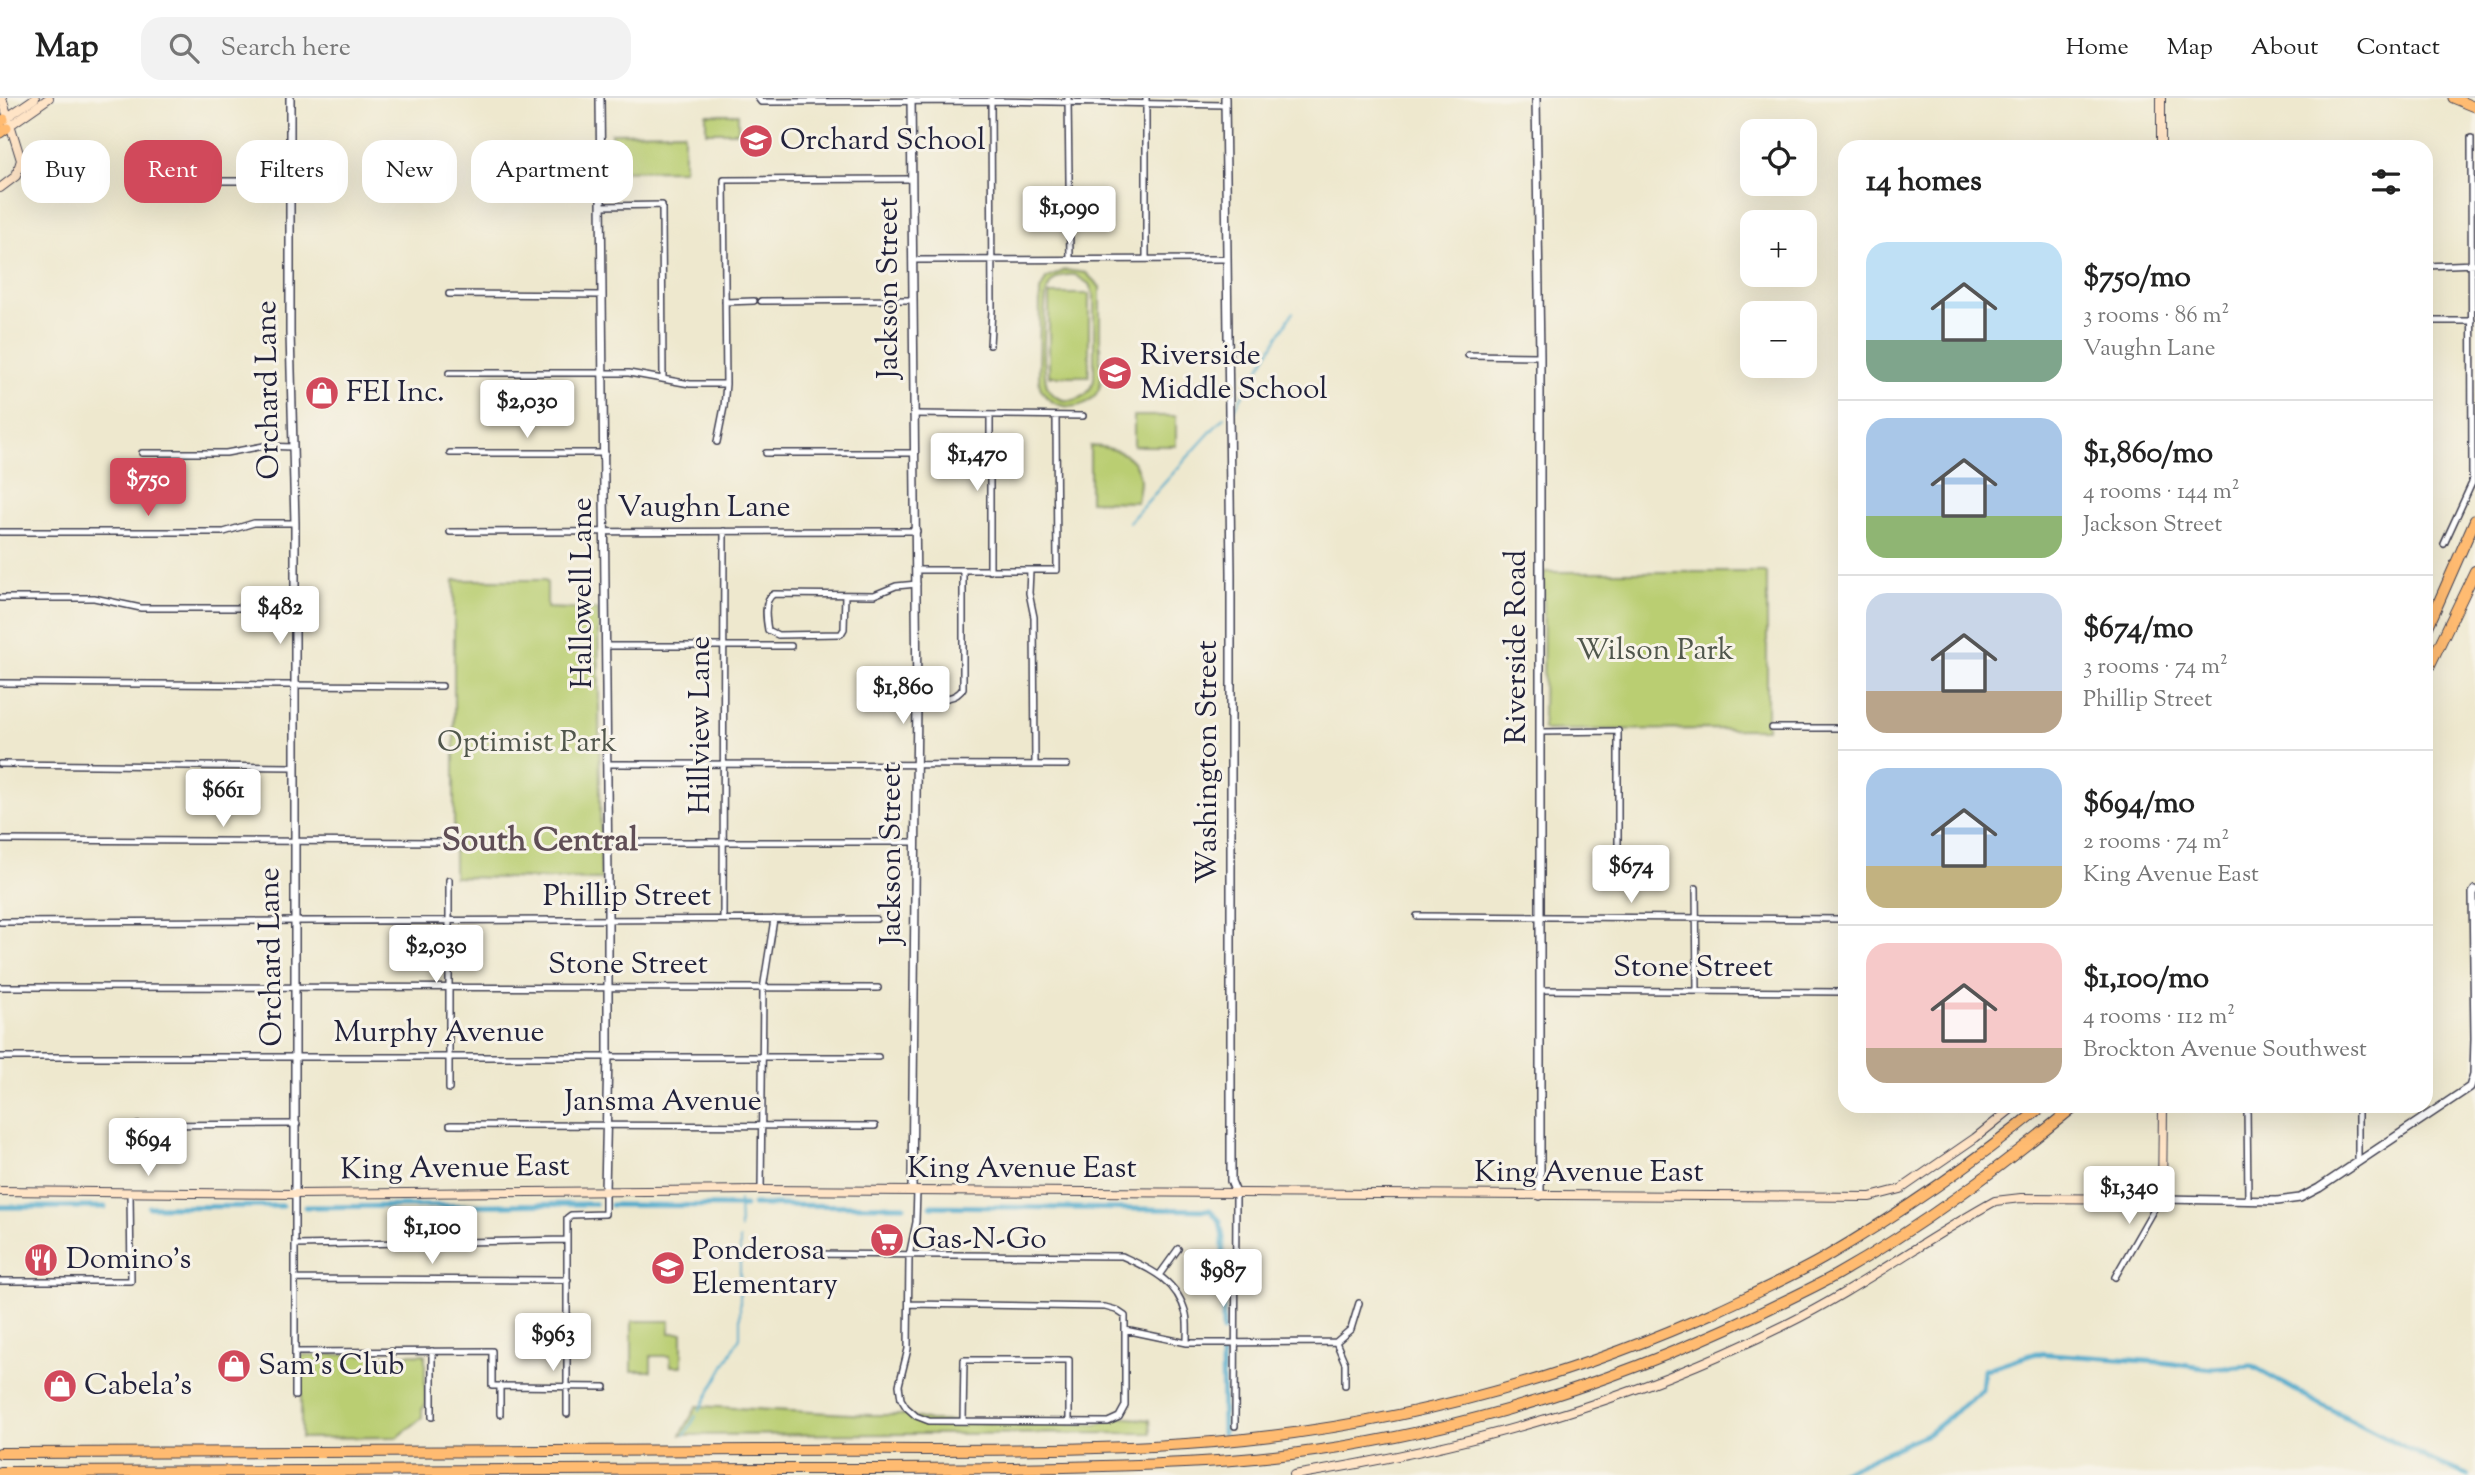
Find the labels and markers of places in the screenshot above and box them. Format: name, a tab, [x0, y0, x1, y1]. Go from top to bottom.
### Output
place label: Orchard School	[780, 120, 986, 163]
school or university icon: Orchard School	[737, 122, 775, 160]
pin: $1,090	[1012, 186, 1126, 246]
place label: Riverside Middle School	[1140, 335, 1328, 412]
school or university icon: Riverside Middle School	[1096, 354, 1134, 392]
place label: FEI Inc.	[346, 372, 445, 415]
shop icon: FEI Inc.	[303, 374, 341, 412]
pin: $2,030	[470, 380, 584, 440]
pin: $1,470	[920, 434, 1034, 493]
pin: $750	[107, 458, 189, 518]
pin: $482	[239, 587, 321, 646]
pin: $1,860	[846, 666, 960, 726]
pin: $661	[182, 770, 264, 829]
pin: $674	[1590, 846, 1672, 905]
pin: $2,030	[379, 926, 493, 985]
pin: $694	[107, 1118, 189, 1178]
pin: $1,340	[2072, 1166, 2186, 1226]
pin: $1,100	[375, 1206, 489, 1266]
place label: Gas-N-Go	[912, 1219, 1047, 1262]
supermarket icon: Gas-N-Go	[868, 1221, 906, 1259]
place label: Ponderosa Elementary	[692, 1230, 838, 1307]
place label: Domino's	[66, 1239, 191, 1282]
restaurant icon: Domino's	[22, 1241, 60, 1279]
school or university icon: Ponderosa Elementary	[649, 1249, 687, 1287]
pin: $987	[1182, 1250, 1264, 1309]
pin: $963	[512, 1314, 594, 1373]
place label: Sam's Club	[258, 1345, 405, 1388]
shop icon: Sam's Club	[215, 1347, 253, 1385]
place label: Cabela's	[84, 1365, 192, 1408]
shop icon: Cabela's	[41, 1367, 79, 1405]

